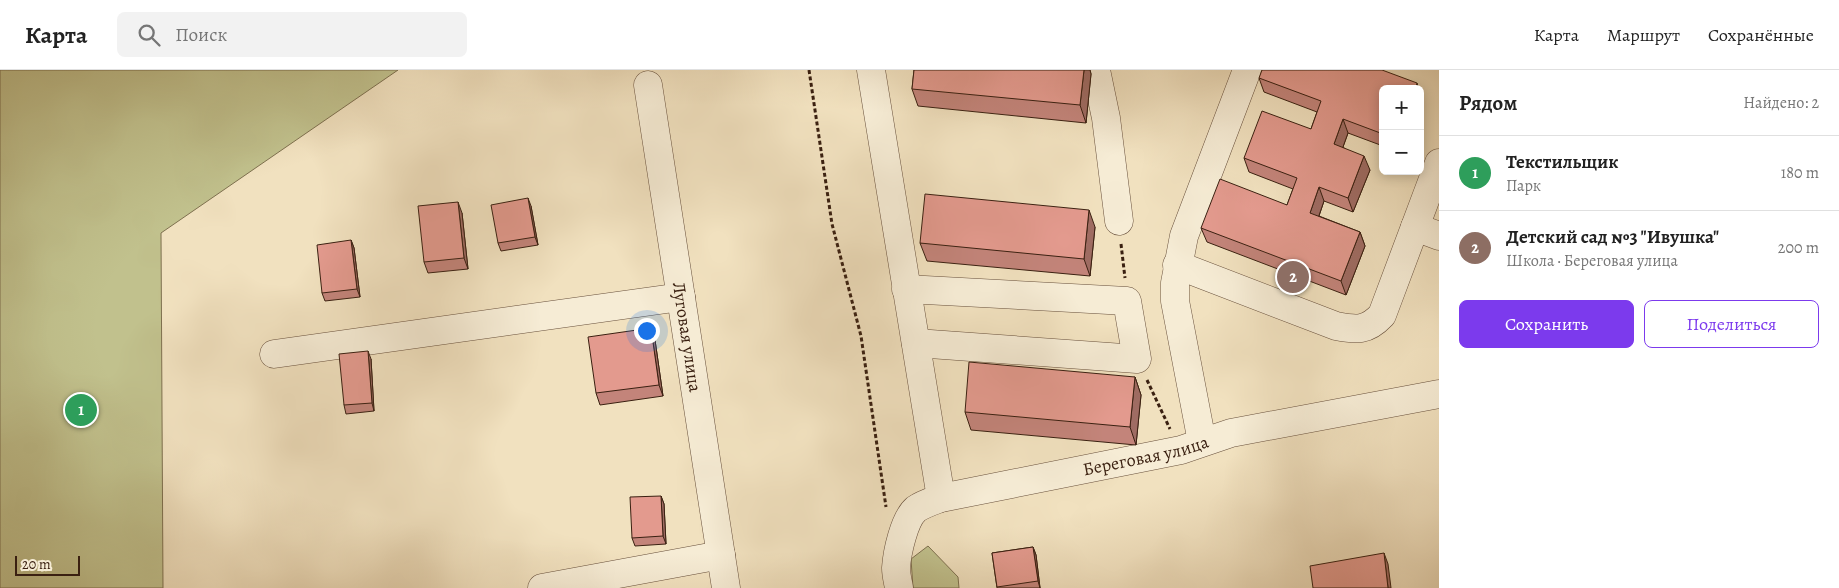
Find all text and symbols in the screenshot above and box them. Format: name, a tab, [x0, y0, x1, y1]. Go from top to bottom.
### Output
search box	[117, 12, 467, 57]
text: Карта	[25, 19, 87, 51]
icon: search	[135, 21, 163, 49]
text: Поиск	[175, 22, 227, 48]
text: Карта	[1534, 23, 1579, 47]
text: Маршрут	[1607, 23, 1680, 47]
text: Сохранённые	[1708, 23, 1814, 47]
map controls	[1379, 85, 1424, 175]
button: +	[1379, 85, 1424, 130]
text: Рядом	[1459, 89, 1517, 117]
text: Найдено: 2	[1743, 92, 1819, 114]
button: −	[1379, 130, 1424, 175]
text: Текстильщик	[1506, 149, 1619, 175]
text: 1	[1472, 162, 1478, 184]
text: 180 m	[1781, 162, 1819, 184]
text: Парк	[1506, 175, 1541, 197]
text: Детский сад №3 "Ивушка"	[1506, 224, 1719, 250]
text: 2	[1471, 237, 1479, 259]
text: 200 m	[1778, 237, 1819, 259]
text: Школа · Береговая улица	[1506, 250, 1678, 272]
pin: 2	[1277, 258, 1309, 296]
street label: Луговая улица	[667, 280, 708, 394]
button: Сохранить	[1459, 300, 1634, 348]
button: Поделиться	[1644, 300, 1819, 348]
your location	[634, 318, 660, 344]
pin: 1	[65, 391, 97, 429]
street label: Береговая улица	[1081, 429, 1212, 481]
scale bar	[15, 553, 80, 576]
text: 20 m	[22, 555, 51, 574]

